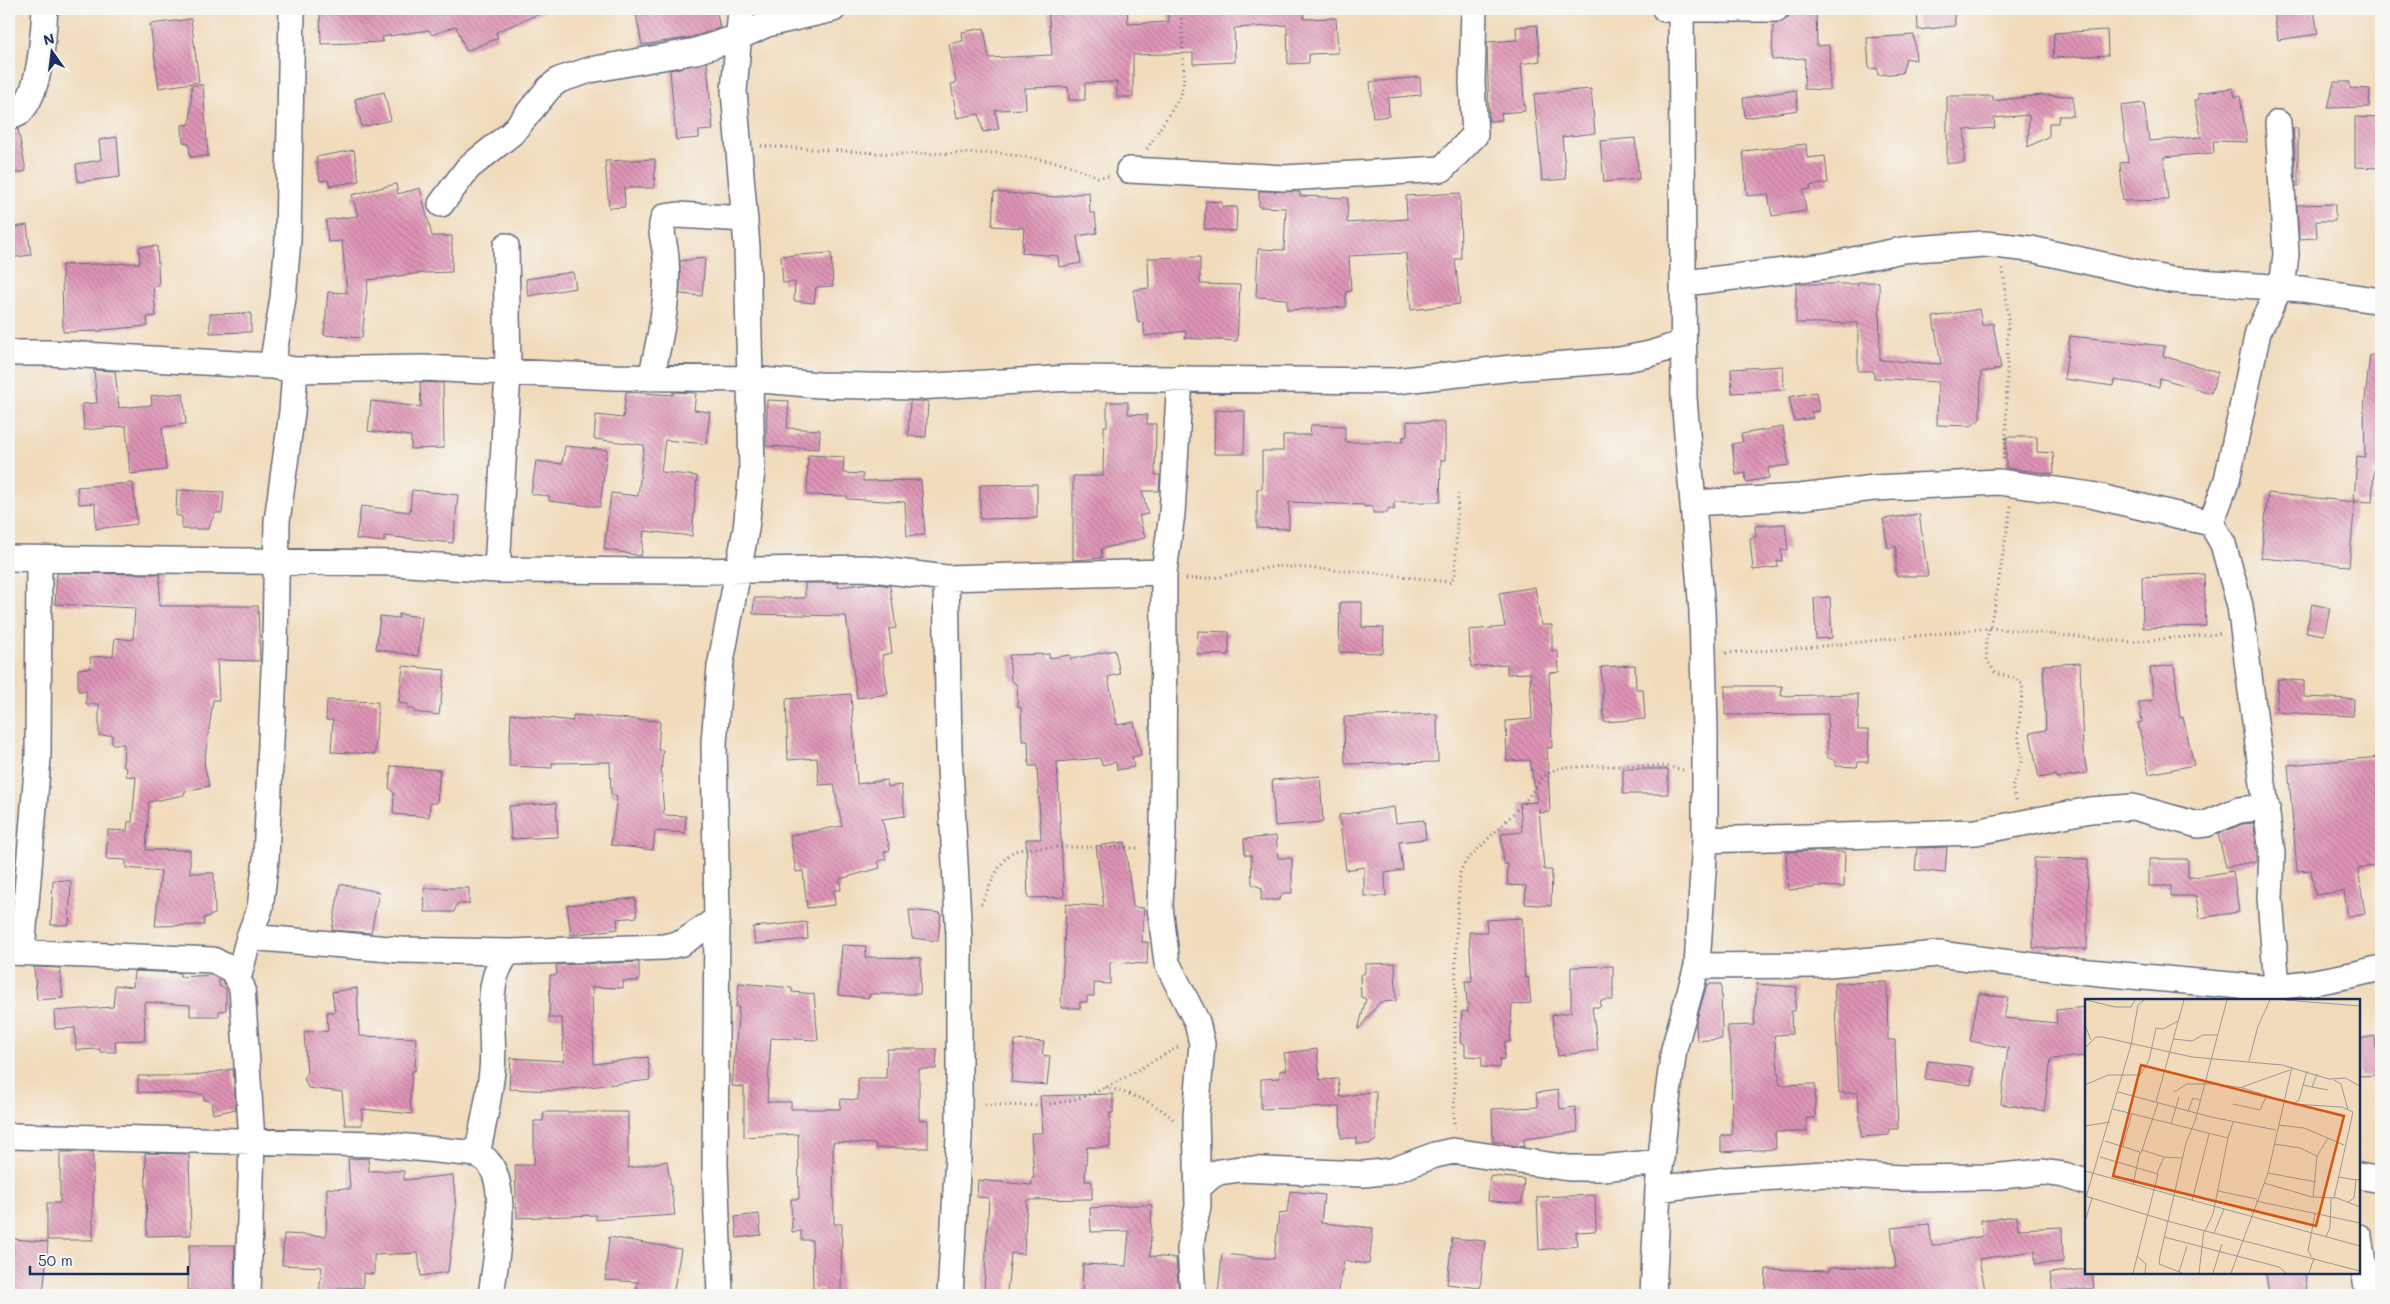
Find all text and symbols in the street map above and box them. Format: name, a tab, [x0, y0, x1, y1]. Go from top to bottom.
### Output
north arrow	[28, 28, 78, 78]
text: N	[41, 28, 56, 49]
inset map	[2085, 999, 2360, 1274]
scale bar	[30, 1244, 188, 1276]
text: 50 m	[38, 1250, 73, 1270]

